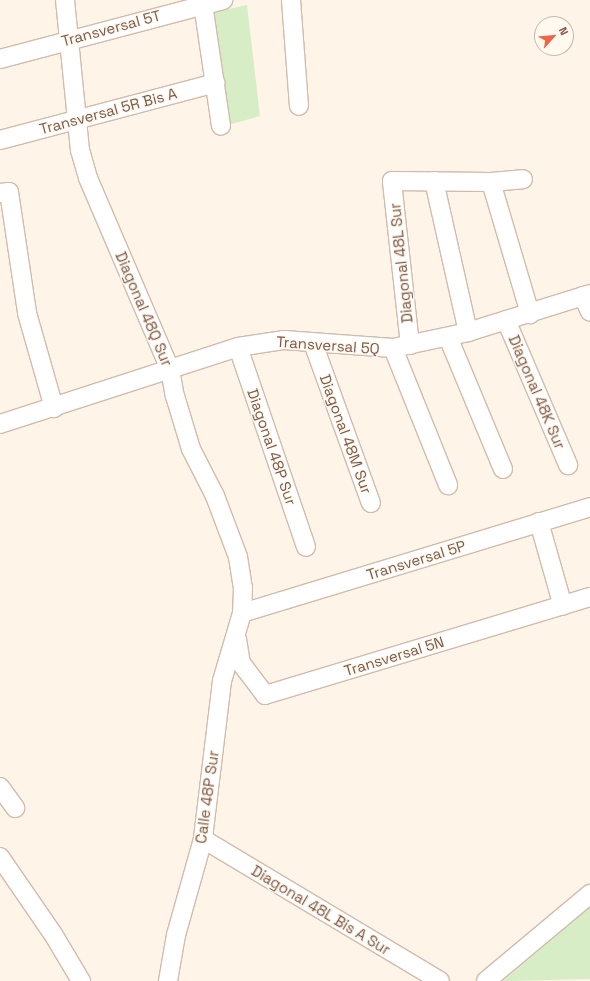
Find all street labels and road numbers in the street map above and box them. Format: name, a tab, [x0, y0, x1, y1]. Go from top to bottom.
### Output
street label: Transversal 5T	[59, 6, 163, 50]
street label: Transversal 5R Bis A	[37, 84, 179, 138]
street label: Diagonal 48L Sur	[386, 202, 416, 324]
street label: Diagonal 48Q Sur	[112, 249, 176, 369]
street label: Transversal 5Q	[276, 332, 380, 358]
street label: Diagonal 48K Sur	[505, 332, 569, 452]
street label: Diagonal 48M Sur	[316, 372, 376, 496]
street label: Diagonal 48P Sur	[244, 386, 300, 508]
street label: Transversal 5P	[364, 536, 468, 584]
street label: Transversal 5N	[342, 632, 446, 680]
street label: Calle 48P Sur	[192, 749, 222, 845]
street label: Diagonal 48L Bis A Sur	[248, 861, 394, 959]

